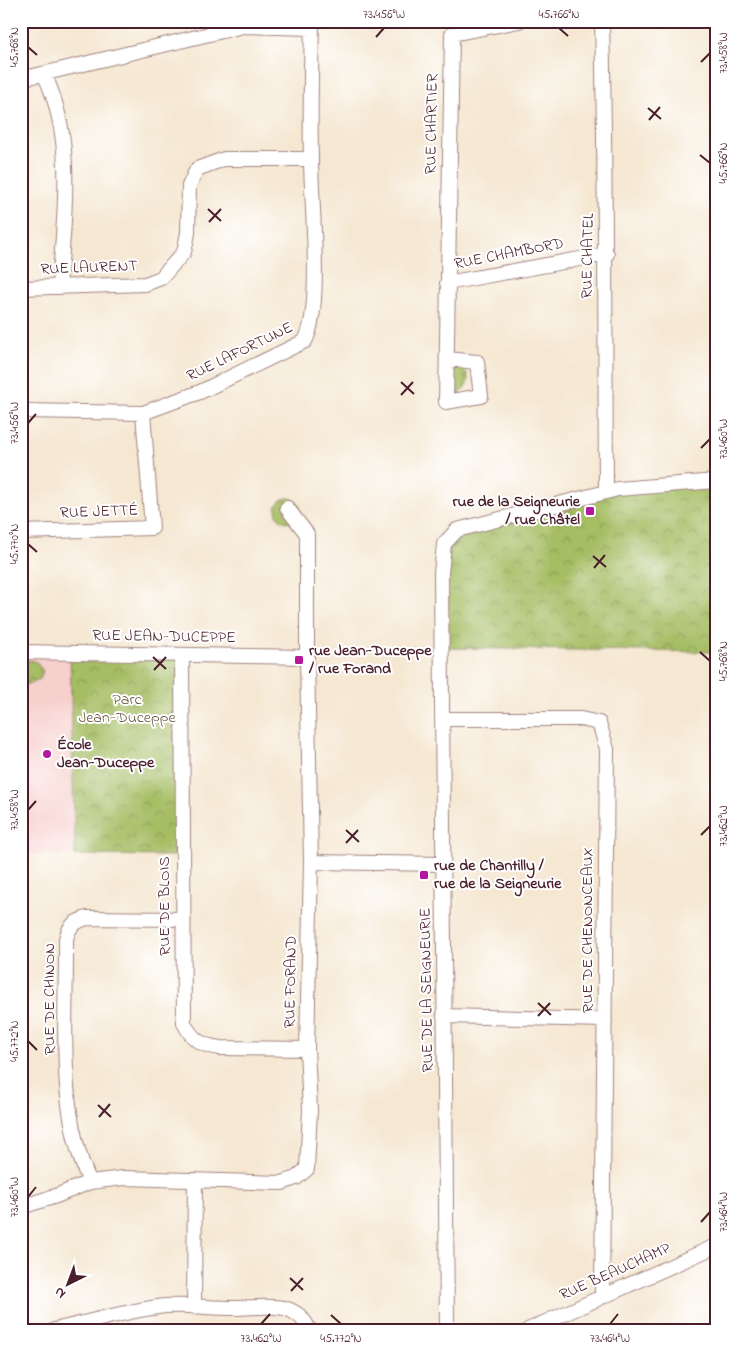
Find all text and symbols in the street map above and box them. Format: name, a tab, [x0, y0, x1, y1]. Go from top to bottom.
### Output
text: 73.456°W	[363, 6, 405, 24]
text: 45.766°N	[538, 6, 580, 24]
text: 45.768°N	[6, 27, 24, 67]
text: 73.458°W	[715, 32, 733, 74]
street label: RUE CHARTIER	[419, 73, 445, 175]
text: 45.766°N	[715, 142, 733, 184]
street label: RUE CHATEL	[575, 213, 601, 299]
street label: RUE CHAMBORD	[452, 232, 566, 276]
street label: RUE LAURENT	[40, 254, 138, 282]
street label: RUE LAFORTUNE	[183, 316, 297, 388]
text: 73.456°W	[6, 402, 24, 444]
text: 73.460°W	[715, 419, 733, 459]
place label: rue de la Seigneurie / rue Châtel	[453, 490, 581, 532]
street label: RUE JETTÉ	[60, 499, 138, 525]
marker: rue de la Seigneurie / rue Châtel	[584, 505, 596, 517]
text: 45.770°N	[6, 524, 24, 564]
street label: RUE JEAN-DUCEPPE	[92, 624, 236, 650]
place label: rue Jean-Duceppe / rue Forand	[308, 639, 432, 681]
text: 45.768°N	[715, 641, 733, 681]
marker: rue Jean-Duceppe / rue Forand	[293, 654, 305, 666]
park label: Parc Jean-Duceppe	[78, 688, 176, 730]
place label: École Jean-Duceppe	[57, 733, 155, 775]
marker: École Jean-Duceppe	[41, 748, 53, 760]
text: 73.458°W	[6, 789, 24, 831]
text: 73.462°W	[715, 805, 733, 847]
street label: RUE DE CHENONCEAUX	[576, 847, 600, 1013]
place label: rue de Chantilly / rue de la Seigneurie	[434, 854, 562, 897]
street label: RUE DE BLOIS	[153, 856, 177, 956]
marker: rue de Chantilly / rue de la Seigneurie	[418, 869, 430, 881]
street label: RUE DE LA SEIGNEURIE	[414, 908, 440, 1072]
street label: RUE FORAND	[278, 936, 304, 1028]
street label: RUE DE CHINON	[38, 943, 62, 1055]
text: 45.772°N	[6, 1020, 24, 1062]
text: 73.460°W	[6, 1177, 24, 1217]
text: 73.464°W	[715, 1192, 733, 1232]
street label: RUE BEAUCHAMP	[556, 1237, 675, 1307]
north arrow	[42, 1258, 92, 1308]
text: N	[50, 1282, 71, 1304]
text: 73.462°W	[240, 1330, 282, 1348]
text: 45.772°N	[320, 1330, 362, 1348]
text: 73.464°W	[590, 1330, 630, 1348]

